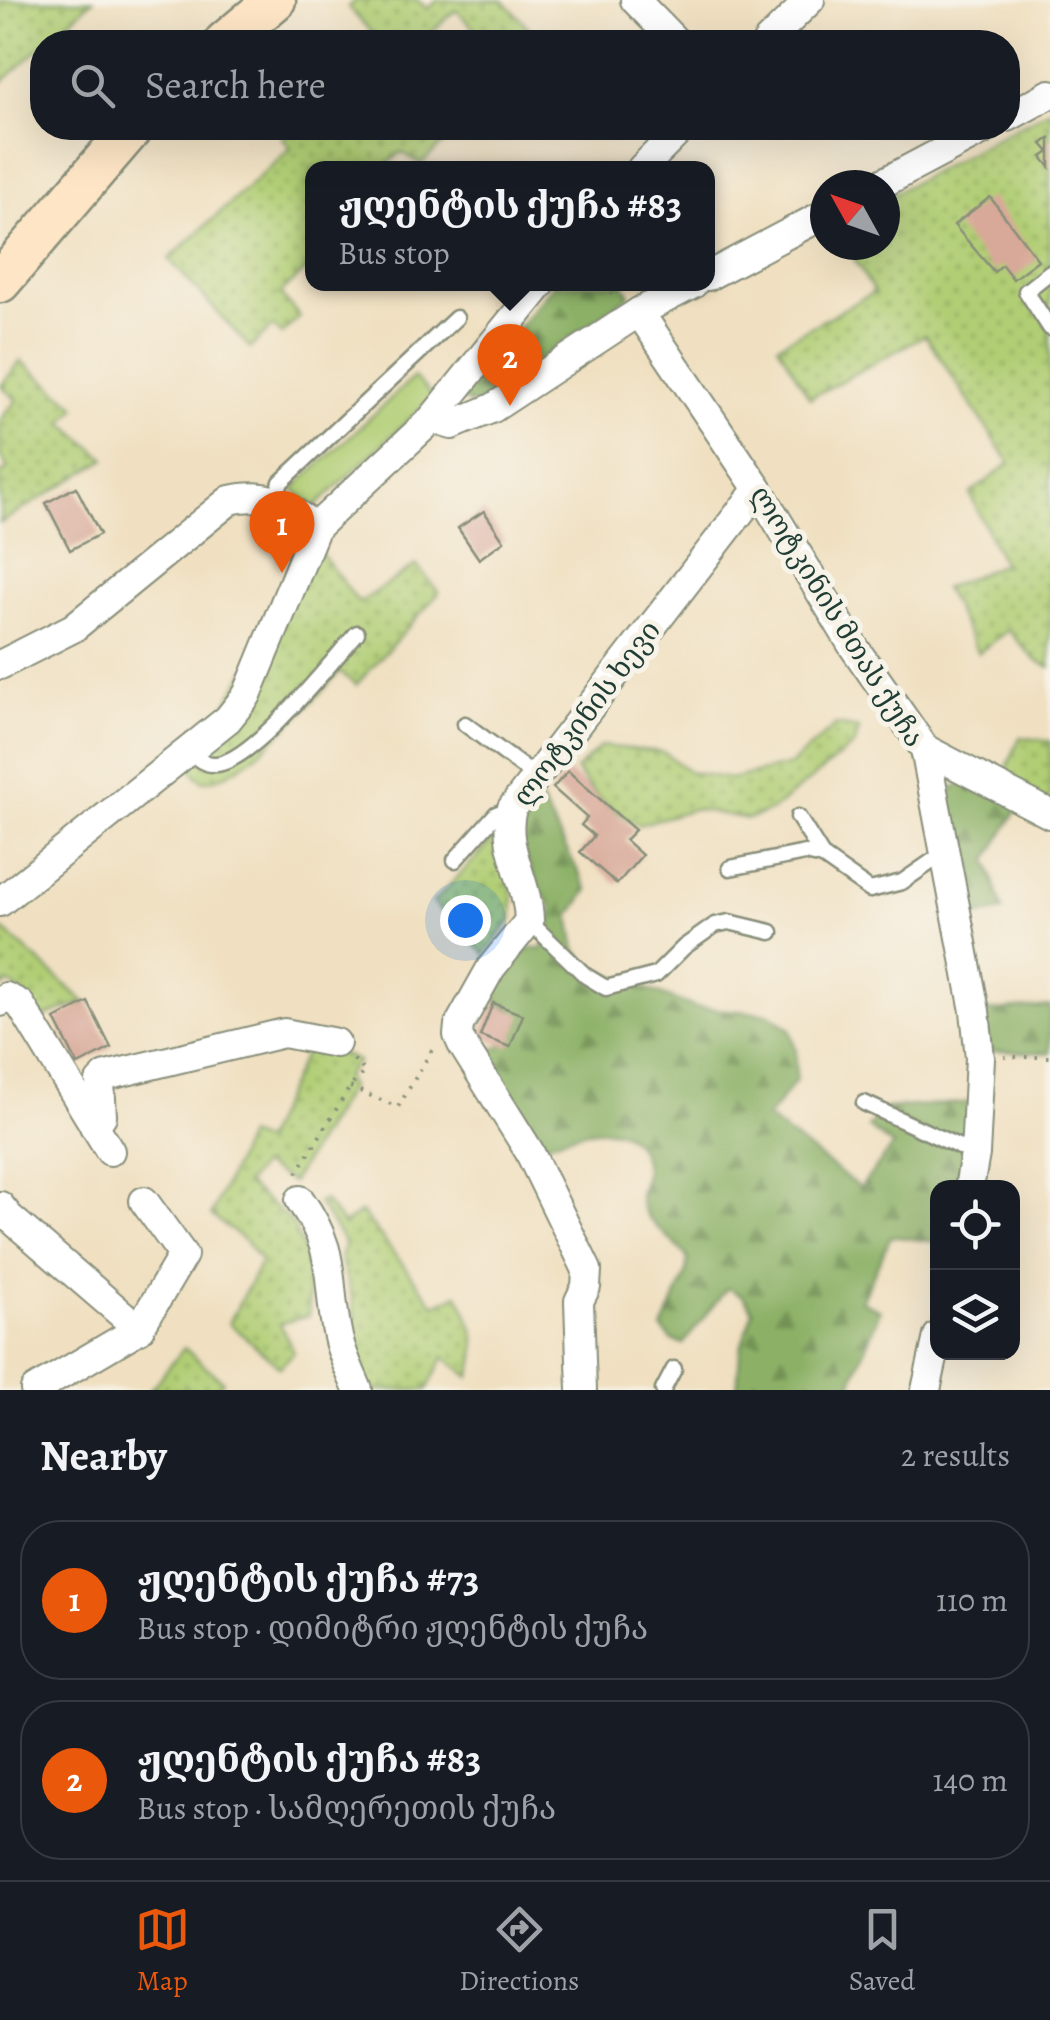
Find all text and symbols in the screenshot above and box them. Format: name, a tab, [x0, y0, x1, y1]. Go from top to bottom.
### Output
search box	[30, 30, 1020, 140]
icon: search	[65, 58, 120, 113]
text: Search here	[145, 59, 326, 111]
popup	[305, 161, 715, 291]
north arrow	[810, 170, 900, 260]
text: ჟღენტის ქუჩა #83	[338, 179, 682, 231]
text: Bus stop	[338, 231, 450, 275]
pin: 2	[478, 324, 542, 406]
street label: ლოტკინის მთას ქუჩა	[741, 479, 933, 754]
pin: 1	[250, 490, 314, 573]
street label: ლოტკინის ხევი	[504, 613, 669, 814]
your location	[440, 895, 491, 946]
map controls	[930, 1180, 1020, 1360]
button: locate	[930, 1180, 1020, 1270]
button: layers	[930, 1270, 1020, 1360]
text: Nearby	[40, 1427, 167, 1484]
text: 2 results	[901, 1433, 1010, 1477]
text: ჟღენტის ქუჩა #73	[137, 1553, 479, 1605]
text: 1	[69, 1578, 80, 1622]
text: 110 m	[936, 1578, 1008, 1622]
text: Bus stop · დიმიტრი ჟღენტის ქუჩა	[137, 1606, 648, 1650]
text: ჟღენტის ქუჩა #83	[137, 1733, 481, 1785]
text: 2	[67, 1758, 82, 1802]
text: 140 m	[933, 1758, 1008, 1802]
text: Bus stop · სამღერეთის ქუჩა	[137, 1786, 556, 1830]
tab: Map	[135, 1902, 190, 2000]
tab: Directions	[459, 1902, 579, 2000]
tab: Saved	[849, 1902, 915, 2000]

